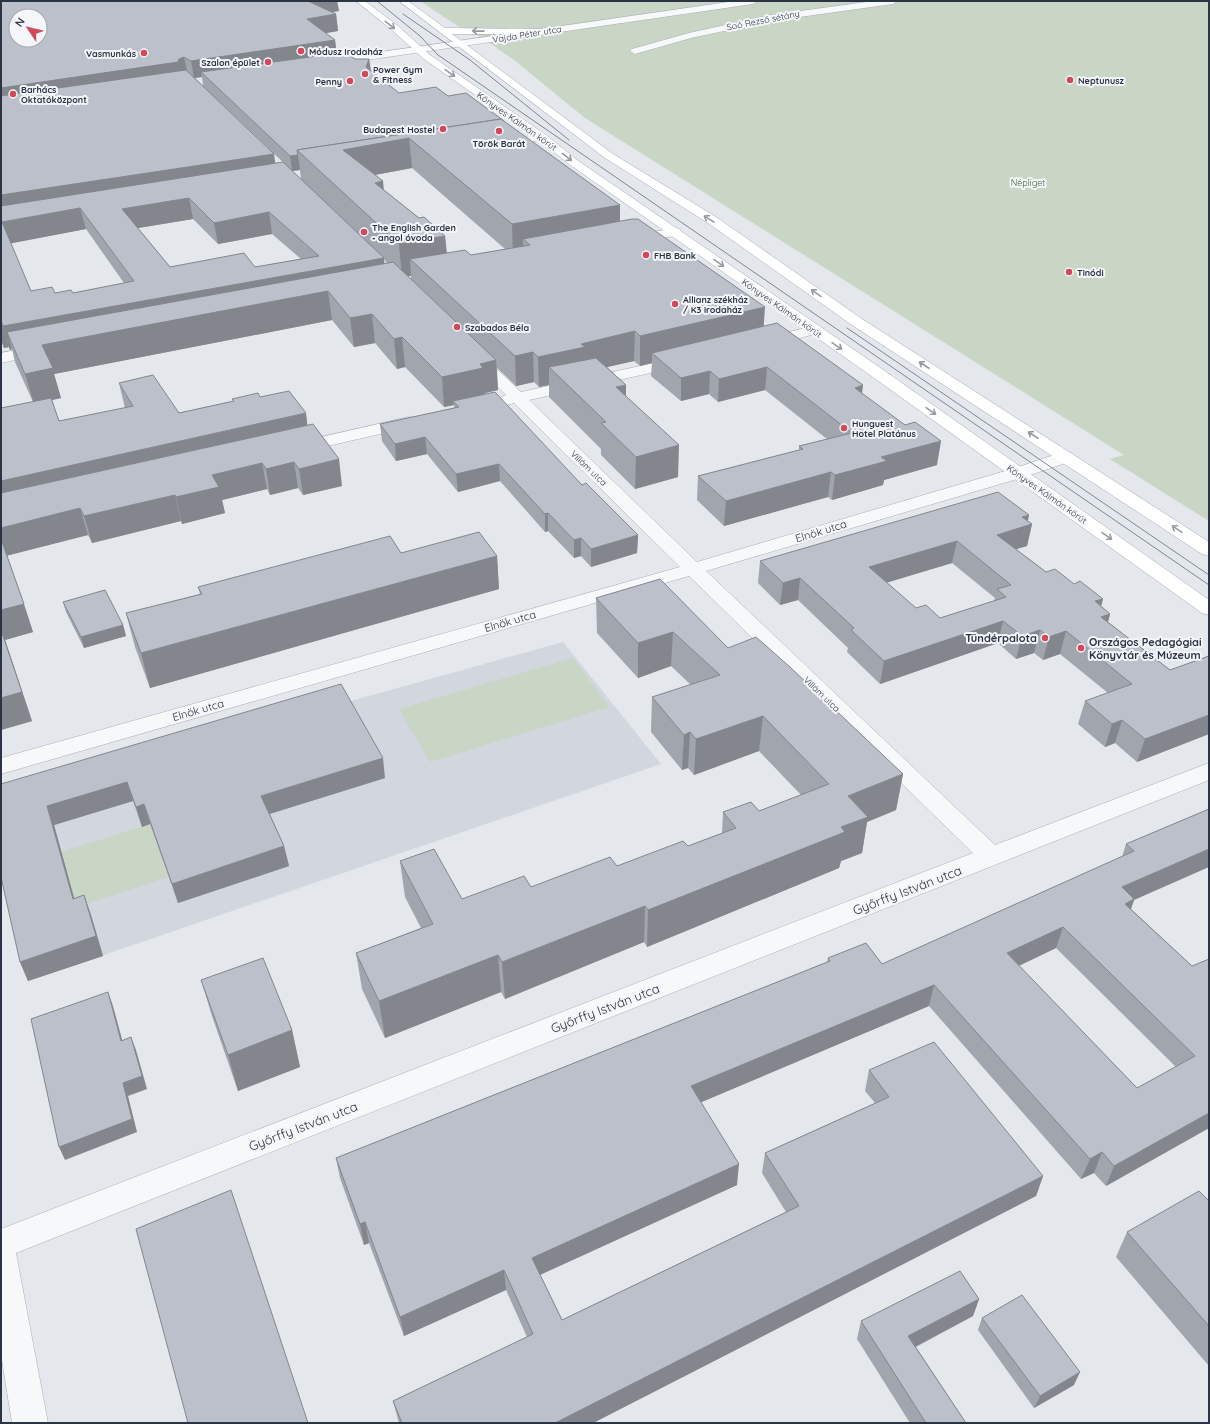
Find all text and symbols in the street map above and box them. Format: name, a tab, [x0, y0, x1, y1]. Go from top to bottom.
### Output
north arrow	[8, 8, 48, 48]
street label: Soó Rezső sétány	[726, 8, 800, 32]
text: N	[12, 15, 28, 30]
one-way arrow	[384, 20, 395, 29]
street label: Vajda Péter utca	[492, 23, 562, 45]
one-way arrow	[472, 28, 485, 35]
marker: Módusz Irodaház	[296, 46, 306, 56]
place label: Módusz Irodaház	[309, 46, 383, 57]
place label: Vasmunkás	[86, 48, 137, 59]
marker: Vasmunkás	[139, 48, 149, 58]
place label: Szalon épület	[201, 57, 260, 68]
marker: Szalon épület	[263, 57, 273, 67]
place label: Power Gym & Fitness	[373, 64, 422, 85]
marker: Power Gym & Fitness	[360, 69, 370, 79]
one-way arrow	[444, 69, 455, 77]
marker: Neptunusz	[1065, 75, 1075, 85]
place label: Neptunusz	[1078, 75, 1125, 86]
place label: Penny	[315, 76, 342, 87]
marker: Penny	[345, 76, 355, 86]
place label: Barhács Oktatóközpont	[21, 84, 87, 105]
marker: Barhács Oktatóközpont	[8, 89, 18, 99]
street label: Könyves Kálmán körút	[475, 89, 559, 153]
place label: Budapest Hostel	[363, 124, 435, 135]
marker: Budapest Hostel	[438, 124, 448, 134]
marker: Török Barát	[494, 126, 504, 136]
place label: Török Barát	[472, 138, 526, 149]
one-way arrow	[561, 153, 572, 161]
park label: Népliget	[1011, 177, 1045, 188]
one-way arrow	[703, 214, 715, 222]
place label: The English Garden - angol óvoda	[372, 222, 456, 243]
marker: The English Garden - angol óvoda	[359, 227, 369, 237]
marker: FHB Bank	[641, 250, 651, 260]
place label: FHB Bank	[654, 250, 696, 261]
one-way arrow	[714, 259, 725, 267]
marker: Tinódi	[1064, 267, 1074, 277]
place label: Tinódi	[1077, 267, 1104, 278]
street label: Könyves Kálmán körút	[740, 276, 824, 340]
one-way arrow	[811, 289, 822, 297]
place label: Allianz székház / K3 irodaház	[683, 294, 749, 315]
marker: Allianz székház / K3 irodaház	[670, 299, 680, 309]
marker: Szabados Béla	[452, 322, 462, 332]
place label: Szabados Béla	[465, 322, 529, 333]
one-way arrow	[832, 342, 843, 350]
one-way arrow	[919, 361, 930, 369]
one-way arrow	[925, 407, 936, 415]
place label: Hunguest Hotel Platánus	[852, 418, 916, 439]
marker: Hunguest Hotel Platánus	[839, 423, 849, 433]
one-way arrow	[1027, 431, 1039, 439]
street label: Villám utca	[568, 448, 610, 488]
street label: Könyves Kálmán körút	[1005, 462, 1089, 526]
street label: Elnök utca	[794, 517, 848, 545]
one-way arrow	[1171, 525, 1182, 533]
one-way arrow	[1101, 532, 1112, 540]
street label: Elnök utca	[483, 607, 537, 635]
place label: Tündérpalota	[965, 631, 1037, 645]
marker: Tündérpalota	[1040, 633, 1050, 643]
place label: Országos Pedagógiai Könyvtár és Múzeum	[1089, 635, 1202, 662]
marker: Országos Pedagógiai Könyvtár és Múzeum	[1076, 643, 1086, 653]
street label: Villám utca	[801, 674, 843, 714]
street label: Elnök utca	[171, 696, 225, 724]
street label: Győrffy István utca	[850, 862, 964, 918]
street label: Győrffy István utca	[548, 980, 662, 1036]
street label: Győrffy István utca	[246, 1098, 360, 1154]

